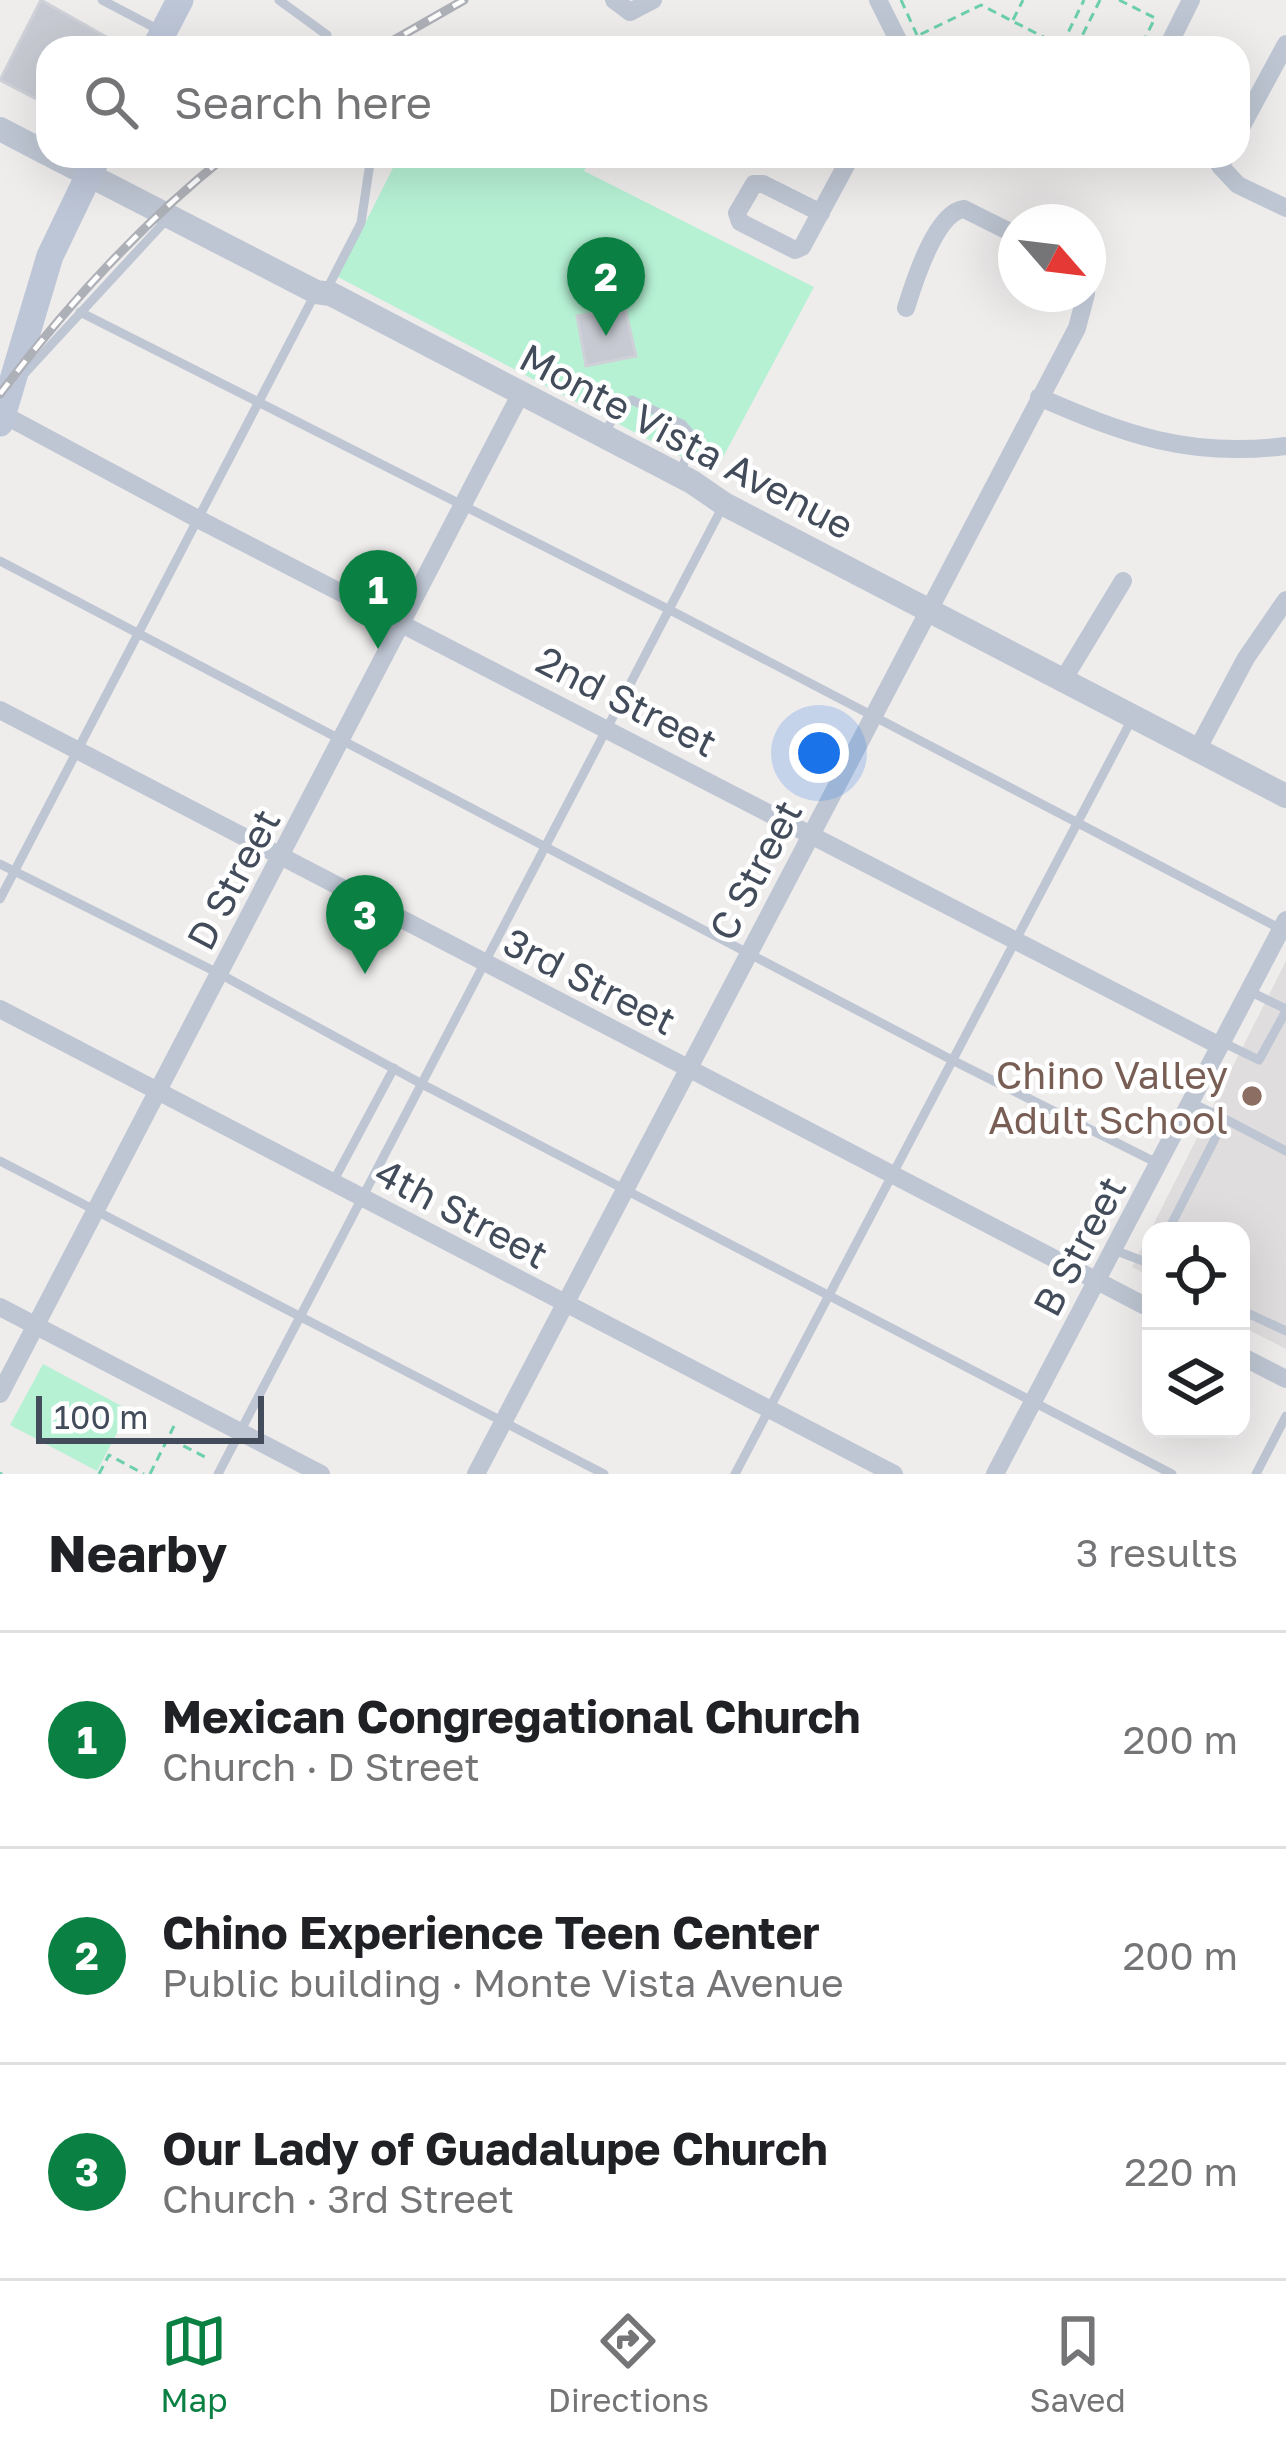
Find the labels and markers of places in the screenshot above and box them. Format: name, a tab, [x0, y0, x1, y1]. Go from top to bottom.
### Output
pin: 2	[567, 237, 645, 336]
pin: 1	[339, 550, 417, 649]
pin: 3	[326, 875, 404, 974]
place label: Chino Valley Adult School	[988, 1051, 1228, 1143]
marker: Chino Valley Adult School	[1239, 1083, 1265, 1109]

